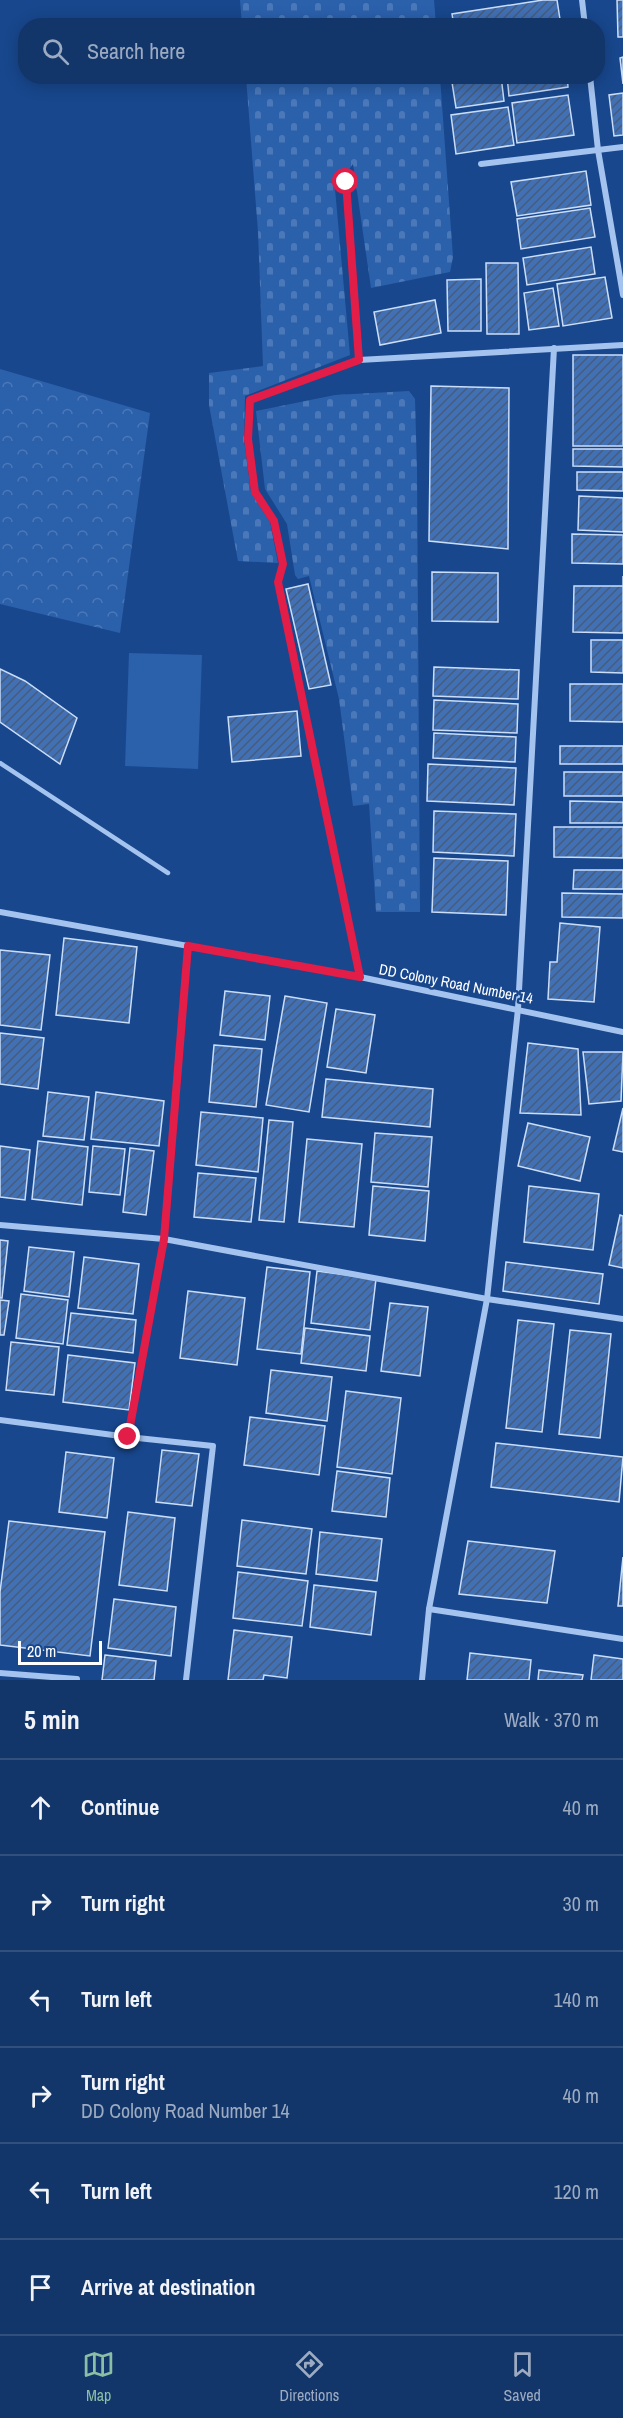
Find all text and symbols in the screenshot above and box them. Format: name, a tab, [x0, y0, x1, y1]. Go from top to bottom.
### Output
search box	[18, 18, 605, 84]
icon: search	[39, 35, 72, 68]
text: Search here	[87, 36, 185, 66]
route start	[332, 168, 358, 194]
street label: DD Colony Road Number 14	[377, 958, 535, 1009]
route end	[114, 1423, 140, 1449]
scale bar	[18, 1638, 102, 1666]
text: 20 m	[27, 1640, 56, 1662]
text: 5 min	[24, 1702, 80, 1737]
text: Walk · 370 m	[504, 1706, 599, 1733]
icon: ahead	[24, 1791, 57, 1824]
text: Continue	[81, 1792, 159, 1822]
text: 40 m	[563, 1794, 599, 1821]
icon: right	[24, 1887, 57, 1920]
text: Turn right	[81, 1888, 165, 1918]
text: 30 m	[563, 1890, 599, 1917]
icon: left	[24, 1983, 57, 2016]
text: Turn left	[81, 1984, 152, 2014]
text: 140 m	[553, 1986, 599, 2013]
text: Turn right	[81, 2067, 165, 2097]
icon: right	[24, 2079, 57, 2112]
text: 40 m	[563, 2082, 599, 2109]
text: DD Colony Road Number 14	[81, 2097, 290, 2124]
icon: left	[24, 2175, 57, 2208]
text: Turn left	[81, 2176, 152, 2206]
text: 120 m	[553, 2178, 599, 2205]
icon: arrive	[24, 2271, 57, 2304]
text: Arrive at destination	[81, 2272, 255, 2302]
tab: Map	[82, 2348, 115, 2406]
tab: Directions	[279, 2348, 339, 2406]
tab: Saved	[504, 2348, 541, 2406]

